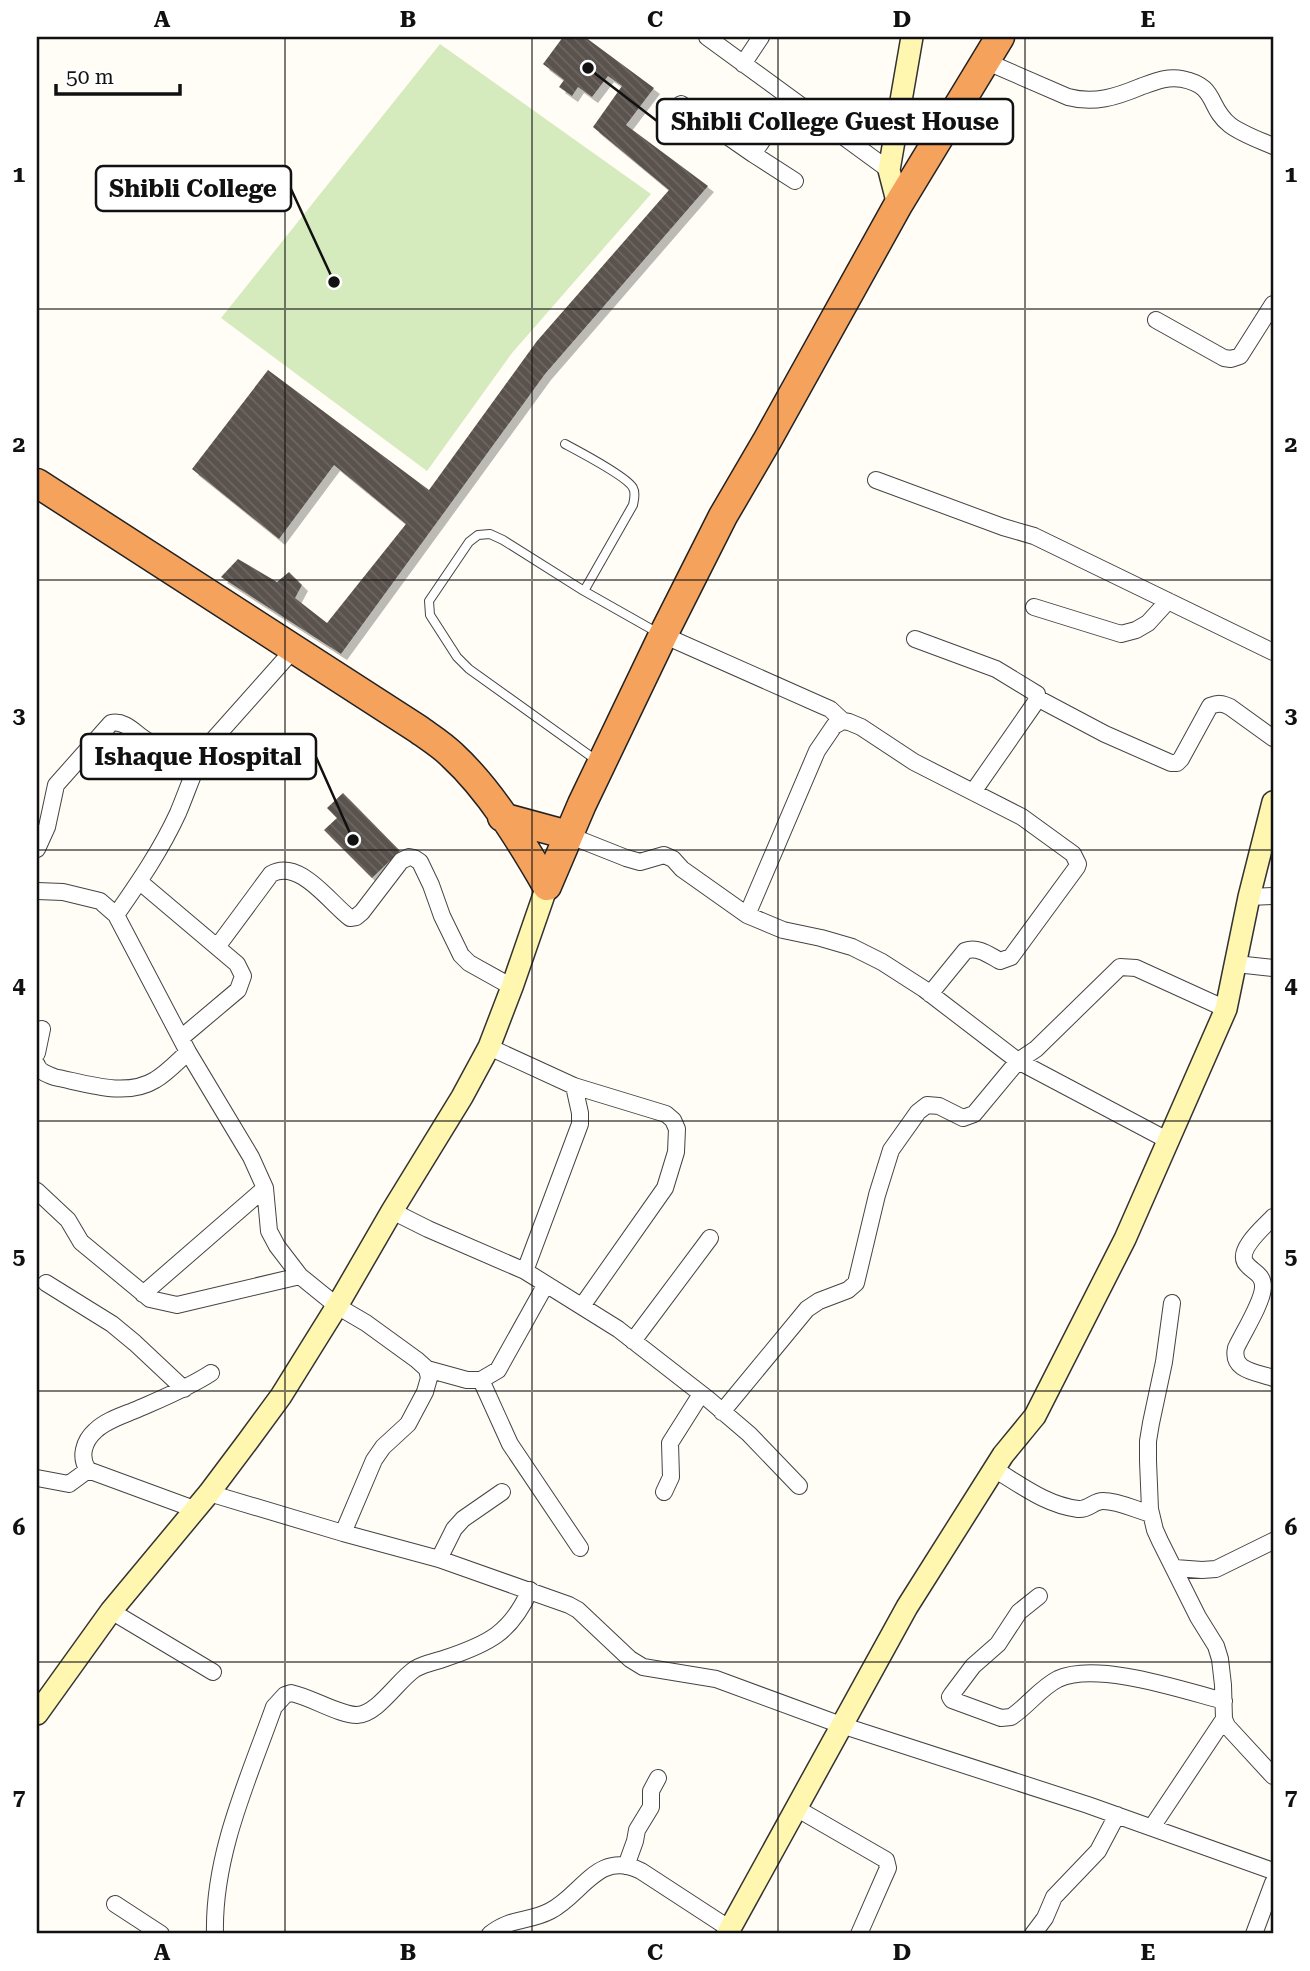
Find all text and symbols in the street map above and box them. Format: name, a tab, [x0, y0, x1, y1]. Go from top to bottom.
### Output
text: A	[154, 6, 171, 33]
text: B	[400, 6, 416, 33]
text: C	[647, 6, 663, 33]
text: D	[893, 6, 911, 33]
text: E	[1141, 6, 1155, 33]
scale bar	[56, 52, 180, 96]
text: 50 m	[66, 65, 114, 89]
callout: Shibli College Guest House	[657, 99, 1013, 144]
text: Shibli College Guest House	[671, 108, 999, 136]
text: 1	[13, 161, 26, 188]
text: 1	[1285, 161, 1298, 188]
callout: Shibli College	[96, 166, 291, 211]
text: Shibli College	[109, 175, 277, 203]
text: 2	[13, 431, 25, 458]
text: 2	[1285, 431, 1297, 458]
text: 3	[13, 702, 26, 729]
text: 3	[1285, 702, 1298, 729]
callout: Ishaque Hospital	[81, 734, 316, 779]
text: Ishaque Hospital	[94, 743, 302, 771]
text: 4	[13, 972, 26, 999]
text: 4	[1285, 972, 1298, 999]
text: 5	[13, 1243, 26, 1270]
text: 5	[1285, 1243, 1298, 1270]
text: 6	[13, 1514, 26, 1541]
text: 6	[1285, 1514, 1298, 1541]
text: 7	[13, 1784, 26, 1811]
text: 7	[1285, 1784, 1298, 1811]
text: A	[154, 1939, 171, 1966]
text: B	[400, 1939, 416, 1966]
text: C	[647, 1939, 663, 1966]
text: D	[893, 1939, 911, 1966]
text: E	[1141, 1939, 1155, 1966]

